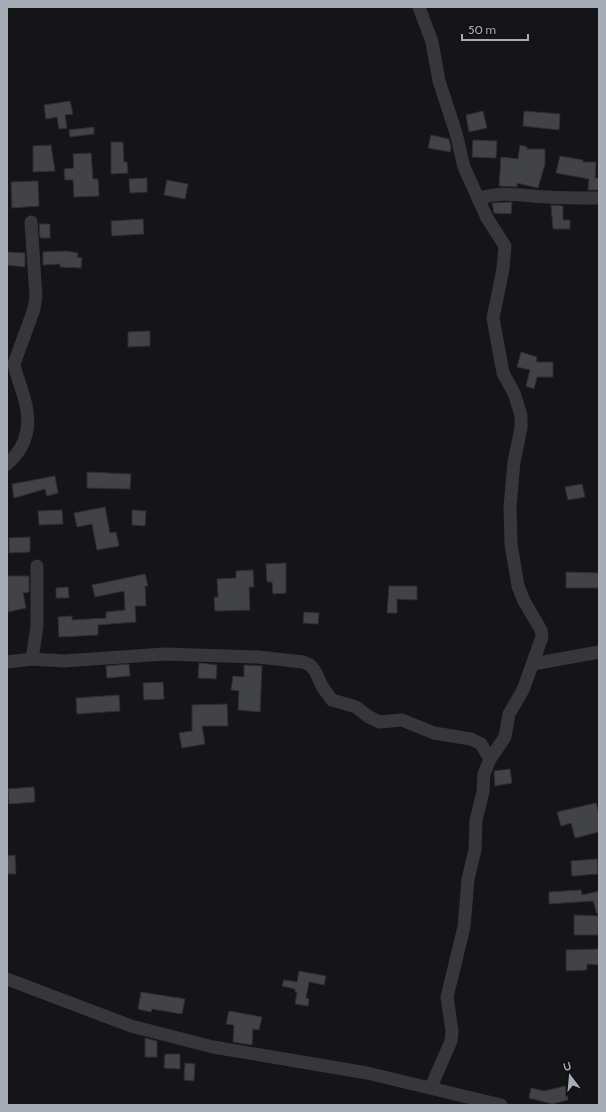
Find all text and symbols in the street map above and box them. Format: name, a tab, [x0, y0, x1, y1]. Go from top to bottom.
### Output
scale bar	[462, 16, 528, 42]
text: 50 m	[468, 22, 496, 37]
north arrow	[550, 1056, 590, 1096]
text: U	[562, 1059, 573, 1074]

